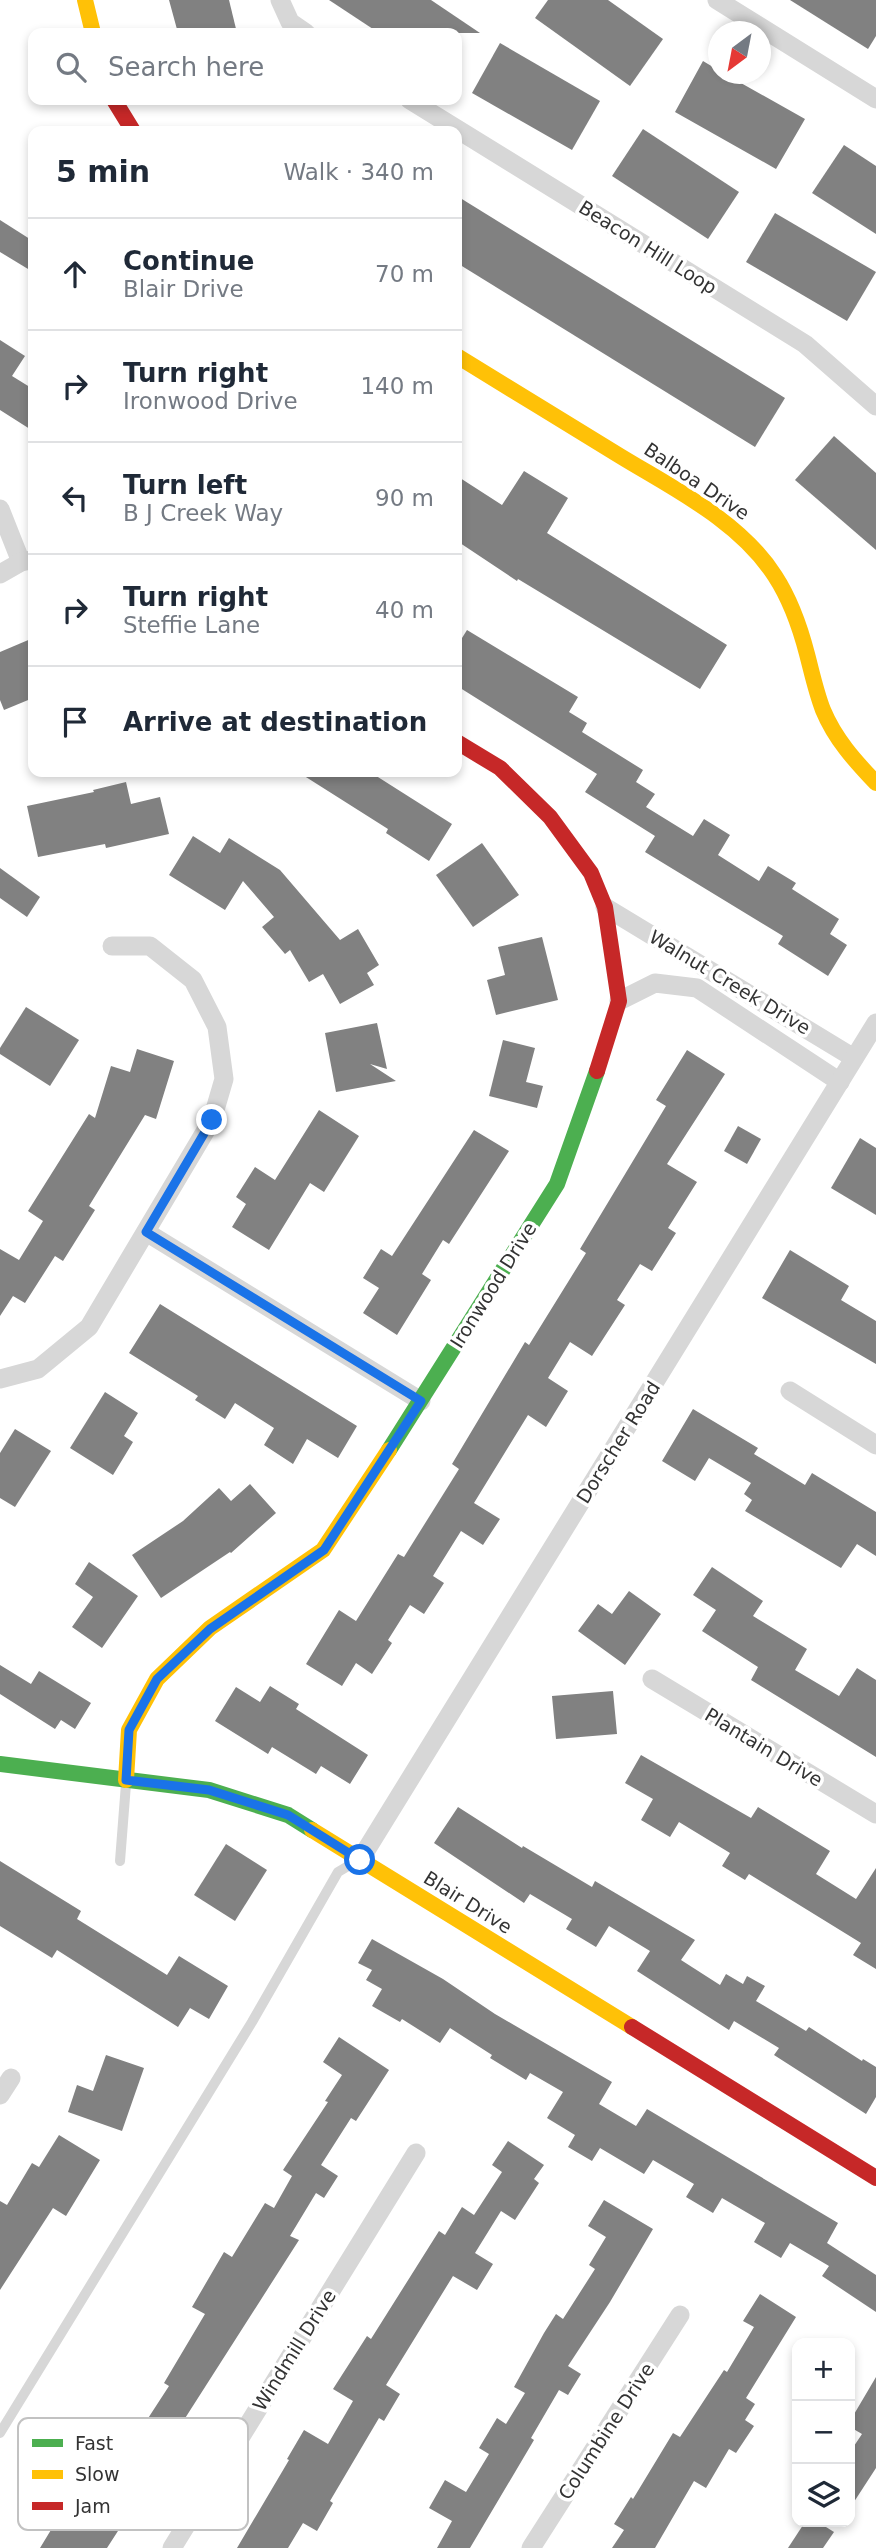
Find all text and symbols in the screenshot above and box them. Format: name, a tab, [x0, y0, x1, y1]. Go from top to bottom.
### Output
north arrow	[708, 21, 771, 84]
search box	[28, 28, 462, 105]
icon: search	[52, 48, 90, 86]
text: Search here	[108, 52, 264, 82]
text: 5 min	[56, 154, 150, 189]
text: Walk · 340 m	[283, 159, 434, 185]
street label: Beacon Hill Loop	[575, 196, 721, 298]
text: Continue	[123, 246, 254, 276]
icon: ahead	[56, 255, 94, 293]
text: 70 m	[375, 261, 434, 287]
text: Blair Drive	[123, 276, 244, 302]
text: Turn right	[123, 358, 268, 388]
icon: right	[56, 367, 94, 405]
text: 140 m	[360, 373, 434, 399]
text: Ironwood Drive	[123, 388, 298, 414]
street label: Balboa Drive	[640, 438, 754, 524]
text: Turn left	[123, 470, 247, 500]
icon: left	[56, 479, 94, 517]
text: 90 m	[375, 485, 434, 511]
text: B J Creek Way	[123, 500, 283, 526]
text: Turn right	[123, 582, 268, 612]
icon: right	[56, 591, 94, 629]
text: 40 m	[375, 597, 434, 623]
text: Steffie Lane	[123, 612, 260, 638]
icon: arrive	[56, 703, 94, 741]
text: Arrive at destination	[123, 707, 427, 737]
street label: Walnut Creek Drive	[646, 925, 814, 1039]
route end	[196, 1104, 227, 1135]
street label: Ironwood Drive	[445, 1218, 541, 1352]
street label: Dorscher Road	[572, 1377, 664, 1507]
street label: Plantain Drive	[701, 1703, 827, 1791]
route start	[344, 1844, 375, 1875]
street label: Blair Drive	[420, 1866, 516, 1938]
street label: Windmill Drive	[248, 2285, 340, 2415]
map controls	[792, 2338, 855, 2527]
button: +	[792, 2338, 855, 2401]
street label: Columbine Drive	[554, 2359, 658, 2503]
button: −	[792, 2401, 855, 2464]
legend	[18, 2418, 248, 2530]
text: Fast	[75, 2432, 113, 2454]
text: Slow	[75, 2463, 120, 2485]
button: layers	[792, 2464, 855, 2527]
text: Jam	[74, 2495, 111, 2517]

